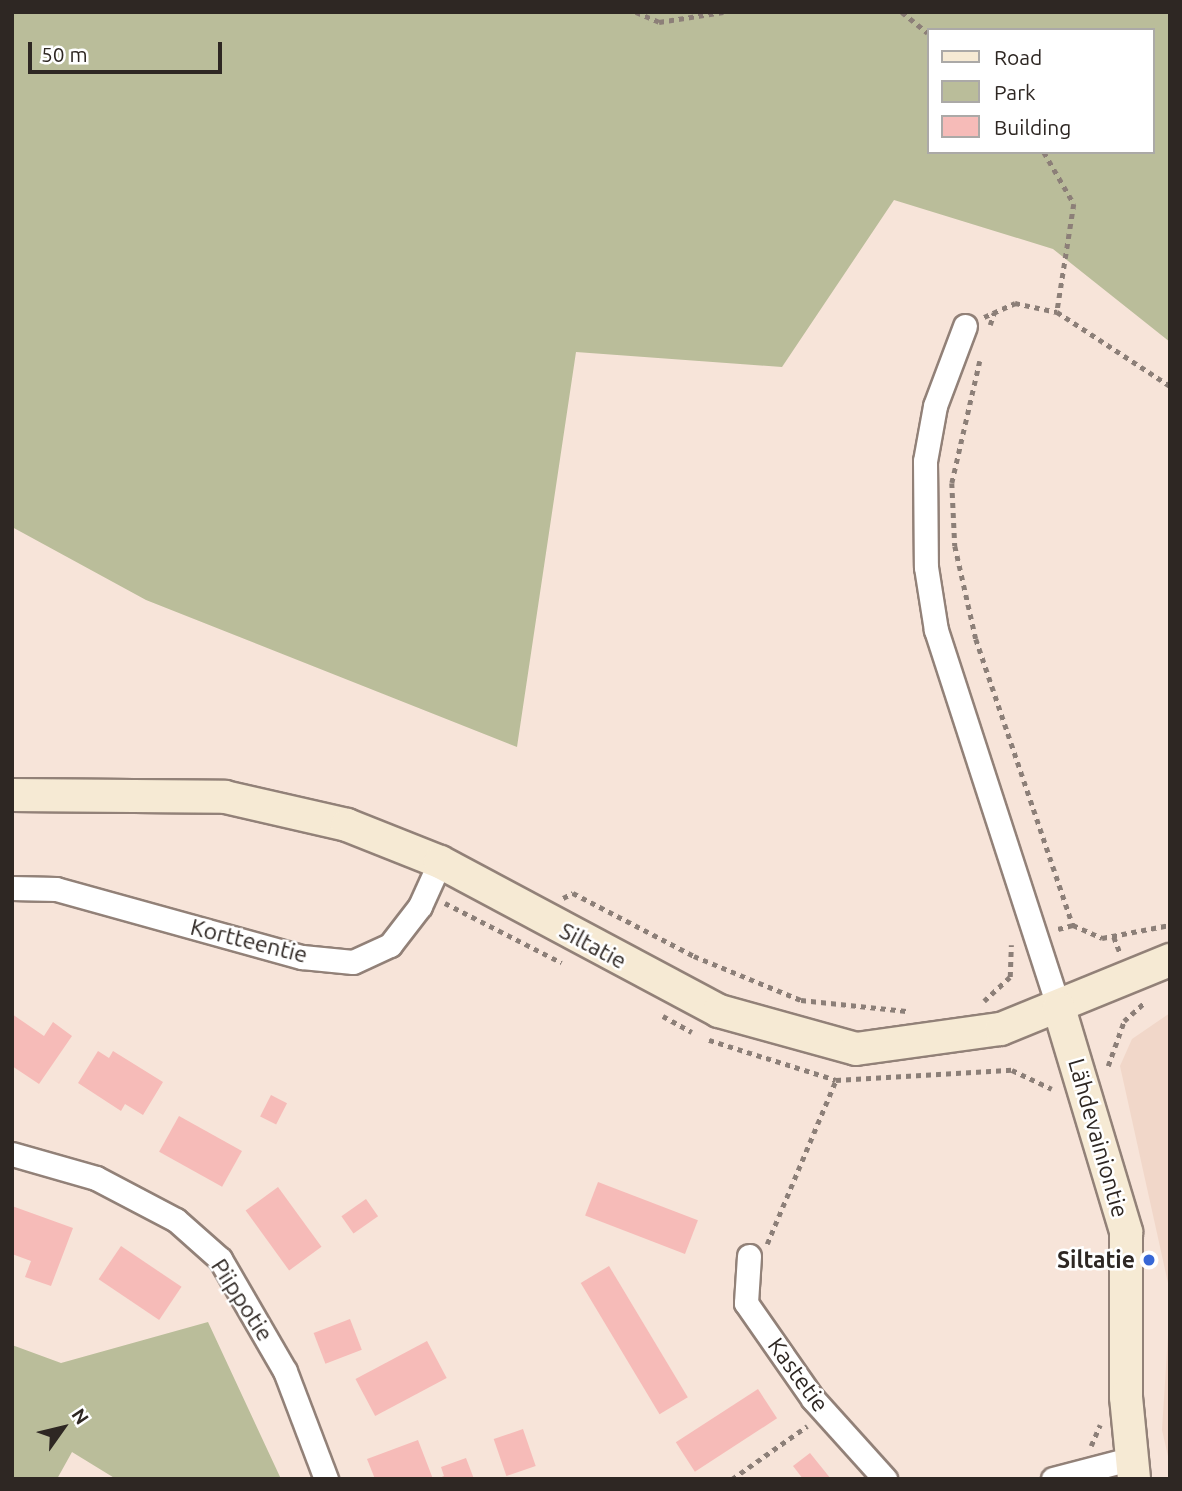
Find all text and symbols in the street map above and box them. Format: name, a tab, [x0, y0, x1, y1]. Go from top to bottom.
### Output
scale bar	[32, 28, 226, 72]
legend	[926, 28, 1154, 154]
text: 50 m	[41, 42, 88, 66]
text: Road	[994, 45, 1042, 69]
text: Park	[994, 80, 1036, 104]
text: Building	[994, 115, 1071, 139]
street label: Kortteentie	[188, 913, 310, 969]
street label: Siltatie	[555, 917, 631, 975]
street label: Lähdevainiontie	[1062, 1055, 1134, 1221]
place label: Siltatie	[1057, 1246, 1135, 1274]
marker: Siltatie	[1141, 1252, 1157, 1268]
street label: Piippotie	[205, 1254, 279, 1346]
street label: Kastetie	[762, 1333, 834, 1417]
north arrow	[28, 1393, 98, 1463]
text: N	[67, 1404, 93, 1428]

